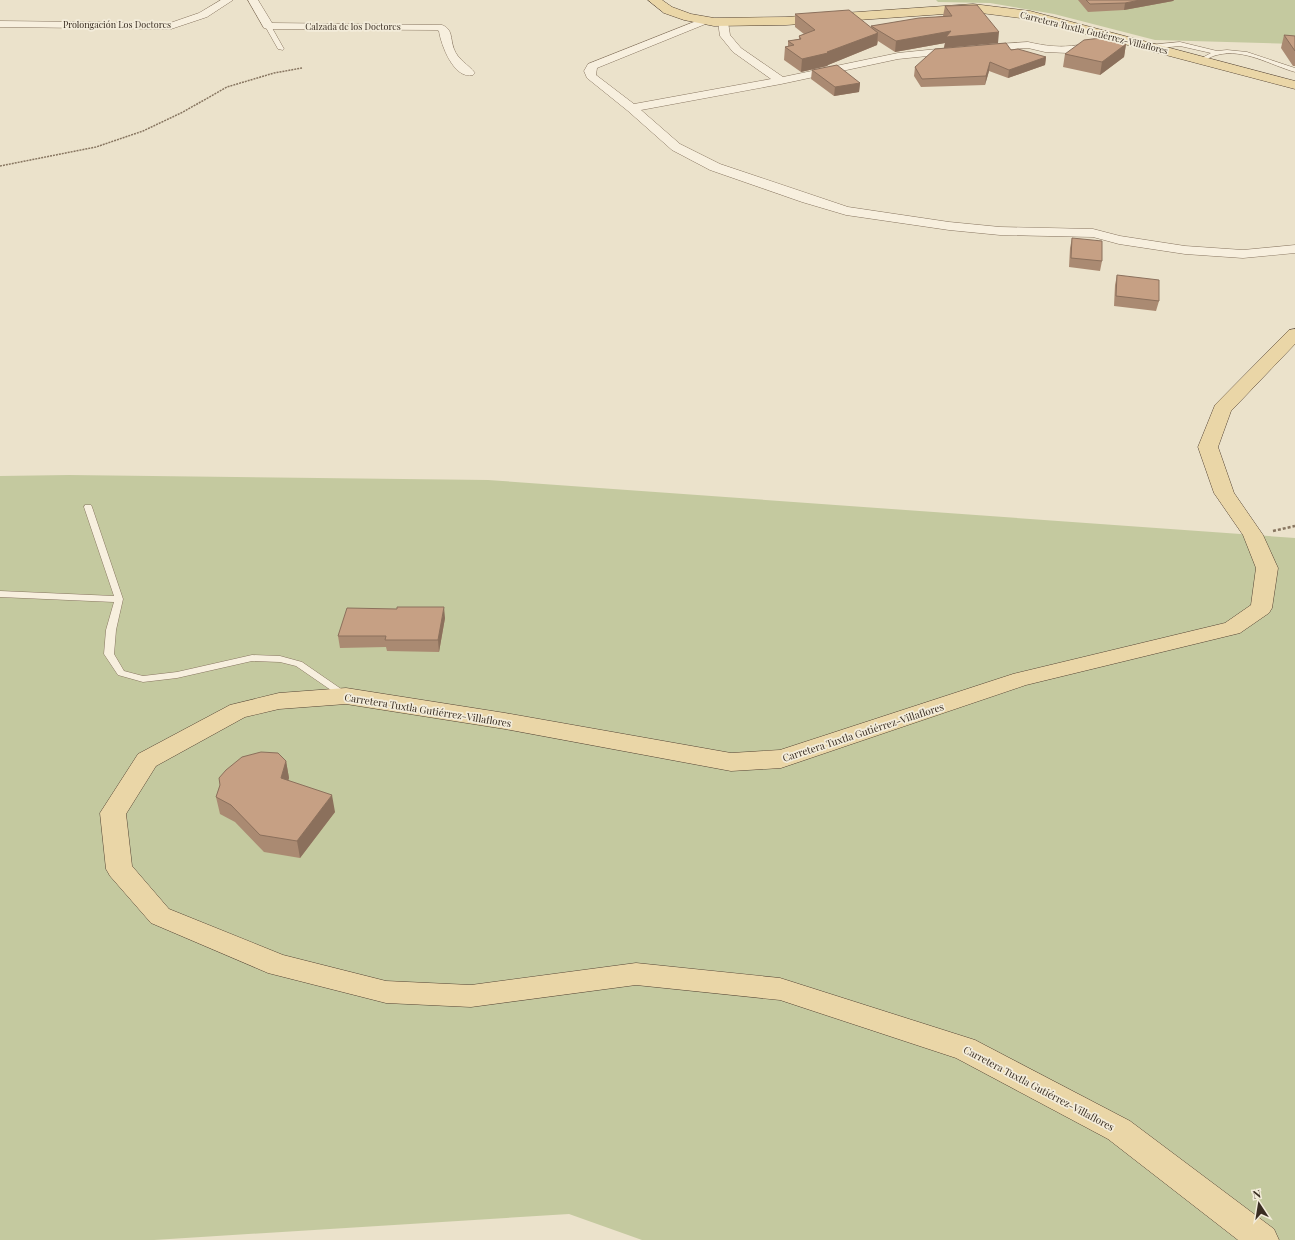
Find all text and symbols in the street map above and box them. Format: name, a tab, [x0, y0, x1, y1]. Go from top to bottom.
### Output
street label: Carretera Tuxtla Gutiérrez-Villaflores	[1019, 8, 1169, 56]
street label: Prolongación Los Doctores	[63, 18, 171, 30]
street label: Calzada de los Doctores	[305, 20, 401, 32]
street label: Carretera Tuxtla Gutiérrez-Villaflores	[344, 690, 512, 730]
street label: Carretera Tuxtla Gutiérrez-Villaflores	[781, 699, 945, 765]
street label: Carretera Tuxtla Gutiérrez-Villaflores	[961, 1042, 1117, 1134]
north arrow	[1239, 1184, 1279, 1224]
text: N	[1251, 1186, 1262, 1202]

